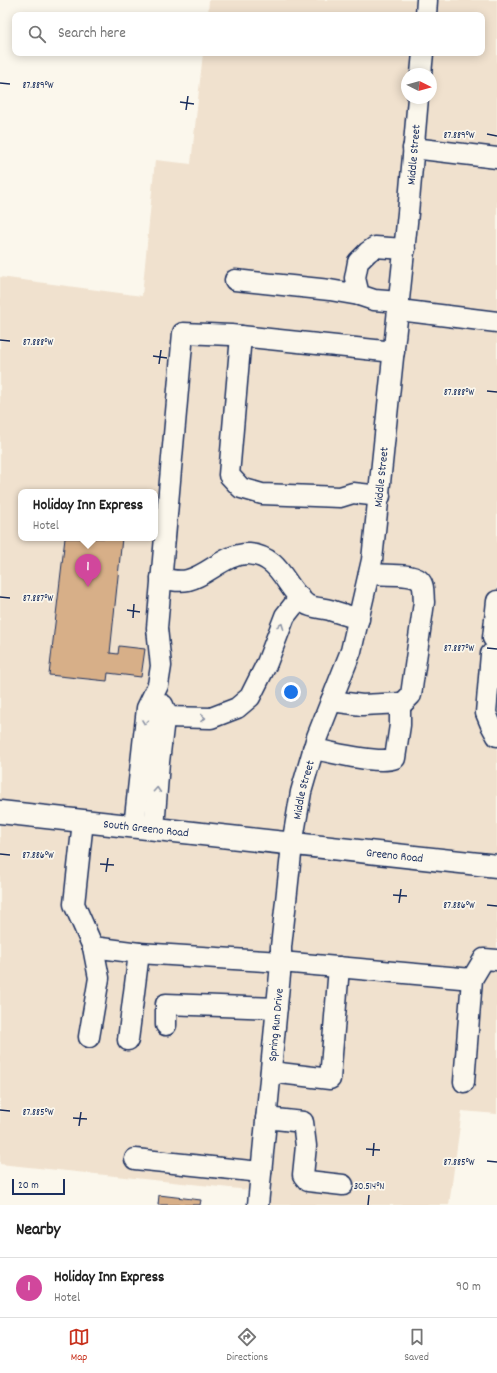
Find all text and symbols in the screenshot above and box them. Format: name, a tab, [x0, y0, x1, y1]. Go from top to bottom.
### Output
search box	[12, 12, 485, 56]
icon: search	[26, 23, 48, 45]
text: Search here	[58, 23, 126, 45]
north arrow	[401, 68, 437, 104]
text: 87.889°W	[22, 79, 54, 93]
street label: Middle Street	[403, 123, 426, 186]
text: 87.889°W	[443, 129, 475, 143]
text: 87.888°W	[23, 336, 53, 350]
text: 87.888°W	[444, 386, 474, 400]
street label: Middle Street	[371, 446, 394, 508]
popup	[18, 489, 158, 541]
text: Holiday Inn Express	[33, 495, 143, 517]
text: Hotel	[33, 517, 59, 536]
pin: 1	[75, 554, 101, 587]
text: 87.887°W	[23, 592, 53, 606]
one-way arrow	[276, 623, 284, 630]
text: 87.887°W	[444, 642, 474, 656]
your location	[281, 682, 301, 702]
one-way arrow	[200, 714, 206, 722]
one-way arrow	[141, 719, 150, 725]
street label: Middle Street	[289, 758, 320, 821]
one-way arrow	[153, 787, 162, 793]
street label: South Greeno Road	[102, 816, 190, 842]
street label: Greeno Road	[365, 845, 424, 868]
text: 87.886°W	[22, 849, 54, 863]
text: 87.886°W	[443, 899, 475, 913]
street label: Spring Run Drive	[265, 988, 289, 1062]
text: 87.885°W	[22, 1106, 54, 1120]
text: 87.885°W	[443, 1156, 475, 1170]
scale bar	[12, 1177, 65, 1196]
text: 20 m	[18, 1178, 39, 1194]
text: 30.514°N	[354, 1180, 384, 1194]
text: Nearby	[16, 1219, 60, 1243]
text: Holiday Inn Express	[54, 1267, 164, 1289]
text: 1	[28, 1278, 30, 1297]
text: 90 m	[456, 1278, 481, 1297]
text: Hotel	[54, 1289, 80, 1308]
tab: Map	[68, 1326, 90, 1366]
tab: Directions	[226, 1326, 268, 1366]
tab: Saved	[404, 1326, 429, 1366]

